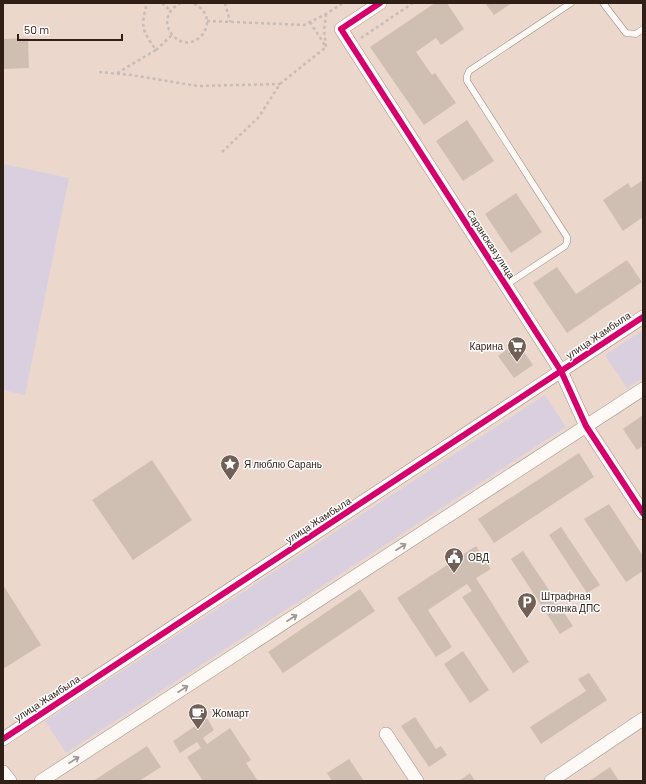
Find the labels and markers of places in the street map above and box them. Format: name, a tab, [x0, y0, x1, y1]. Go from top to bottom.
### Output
supermarket icon: Карина	[506, 335, 528, 363]
place label: Карина	[469, 340, 503, 352]
place icon: Я люблю Сарань	[219, 453, 241, 481]
place label: Я люблю Сарань	[244, 458, 322, 470]
public building icon: ОВД	[443, 546, 465, 574]
place label: ОВД	[468, 551, 489, 563]
place label: Штрафная стоянка ДПС	[541, 590, 600, 614]
parking icon: Штрафная стоянка ДПС	[516, 591, 538, 619]
cafe icon: Жомарт	[187, 702, 209, 730]
place label: Жомарт	[212, 707, 249, 719]

